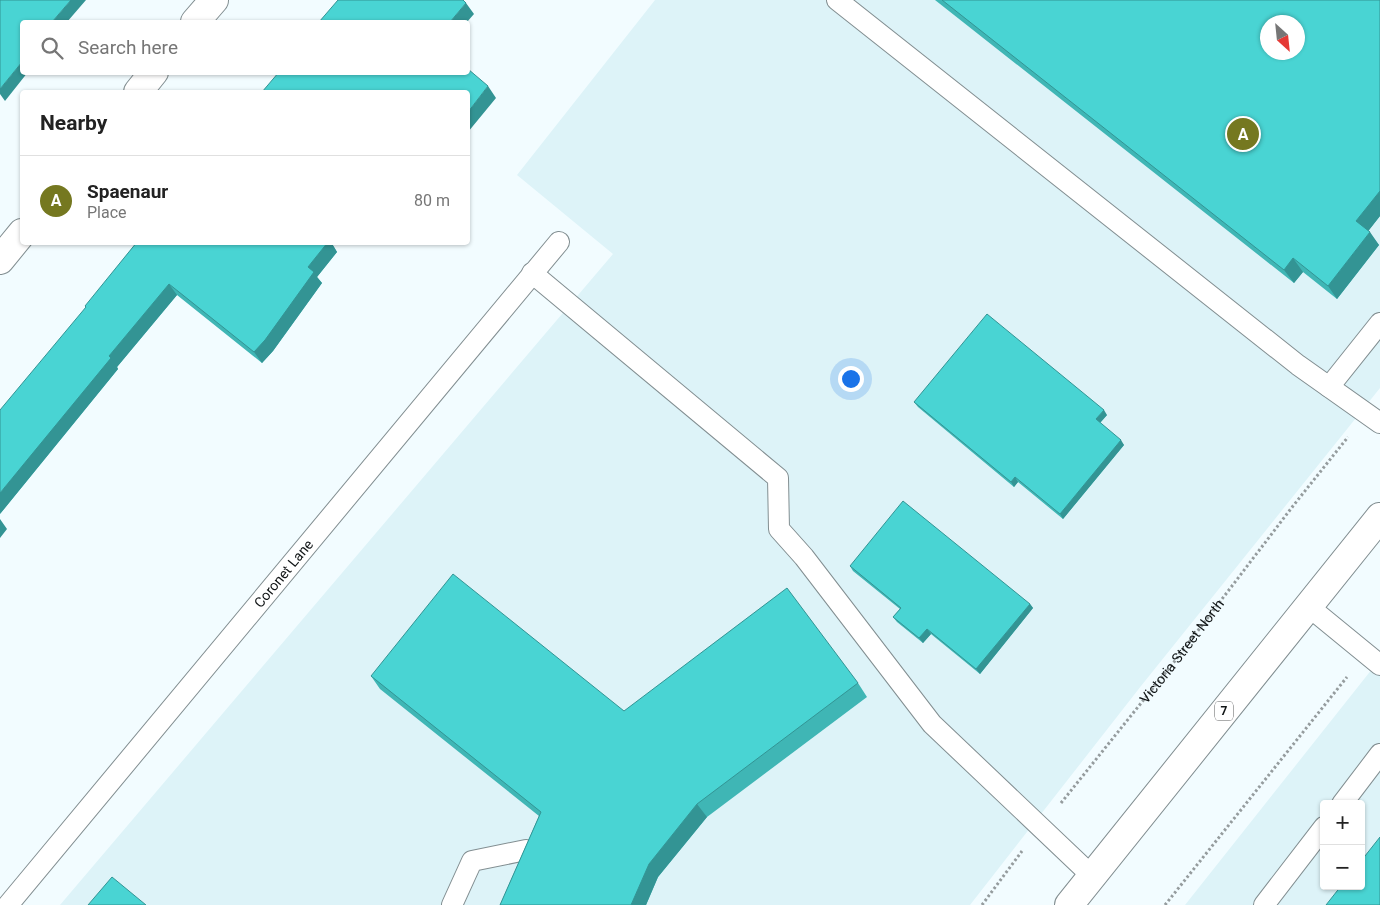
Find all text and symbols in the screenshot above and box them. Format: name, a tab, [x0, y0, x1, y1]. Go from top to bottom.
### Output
north arrow	[1260, 15, 1305, 60]
search box	[20, 20, 470, 75]
icon: search	[38, 34, 66, 62]
text: Search here	[78, 36, 178, 59]
text: Nearby	[40, 111, 107, 135]
pin: A	[1227, 115, 1259, 153]
text: Spaenaur	[87, 180, 168, 203]
text: A	[51, 191, 61, 210]
text: 80 m	[414, 191, 450, 210]
text: Place	[87, 203, 127, 222]
your location	[838, 366, 864, 392]
street label: Coronet Lane	[251, 536, 316, 611]
street label: Victoria Street North	[1136, 596, 1227, 706]
road number: 7	[1215, 701, 1233, 720]
map controls	[1320, 800, 1365, 890]
button: +	[1320, 800, 1365, 845]
button: −	[1320, 845, 1365, 890]

